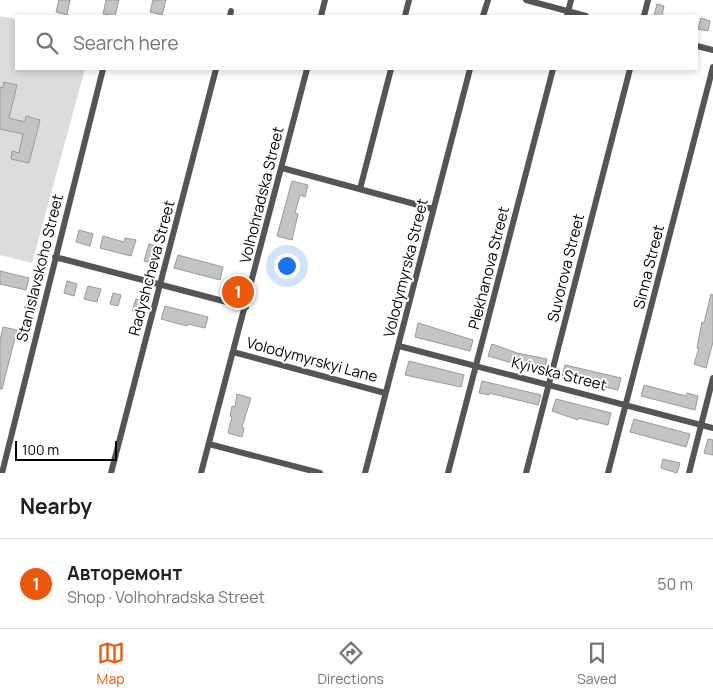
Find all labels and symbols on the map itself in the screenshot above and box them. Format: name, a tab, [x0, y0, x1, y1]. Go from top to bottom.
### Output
street label: Volhohradska Street	[234, 124, 289, 265]
street label: Stanislavskoho Street	[11, 192, 68, 344]
street label: Volodymyrska Street	[378, 196, 433, 339]
street label: Radyshcheva Street	[123, 198, 180, 338]
street label: Plekhanova Street	[463, 204, 514, 332]
street label: Suvorova Street	[542, 212, 589, 324]
street label: Sinna Street	[628, 223, 669, 311]
your location	[274, 253, 300, 279]
pin: 1	[222, 273, 254, 311]
street label: Volodymyrskyi Lane	[244, 332, 380, 387]
street label: Kyivska Street	[509, 352, 609, 396]
scale bar	[15, 438, 118, 461]

